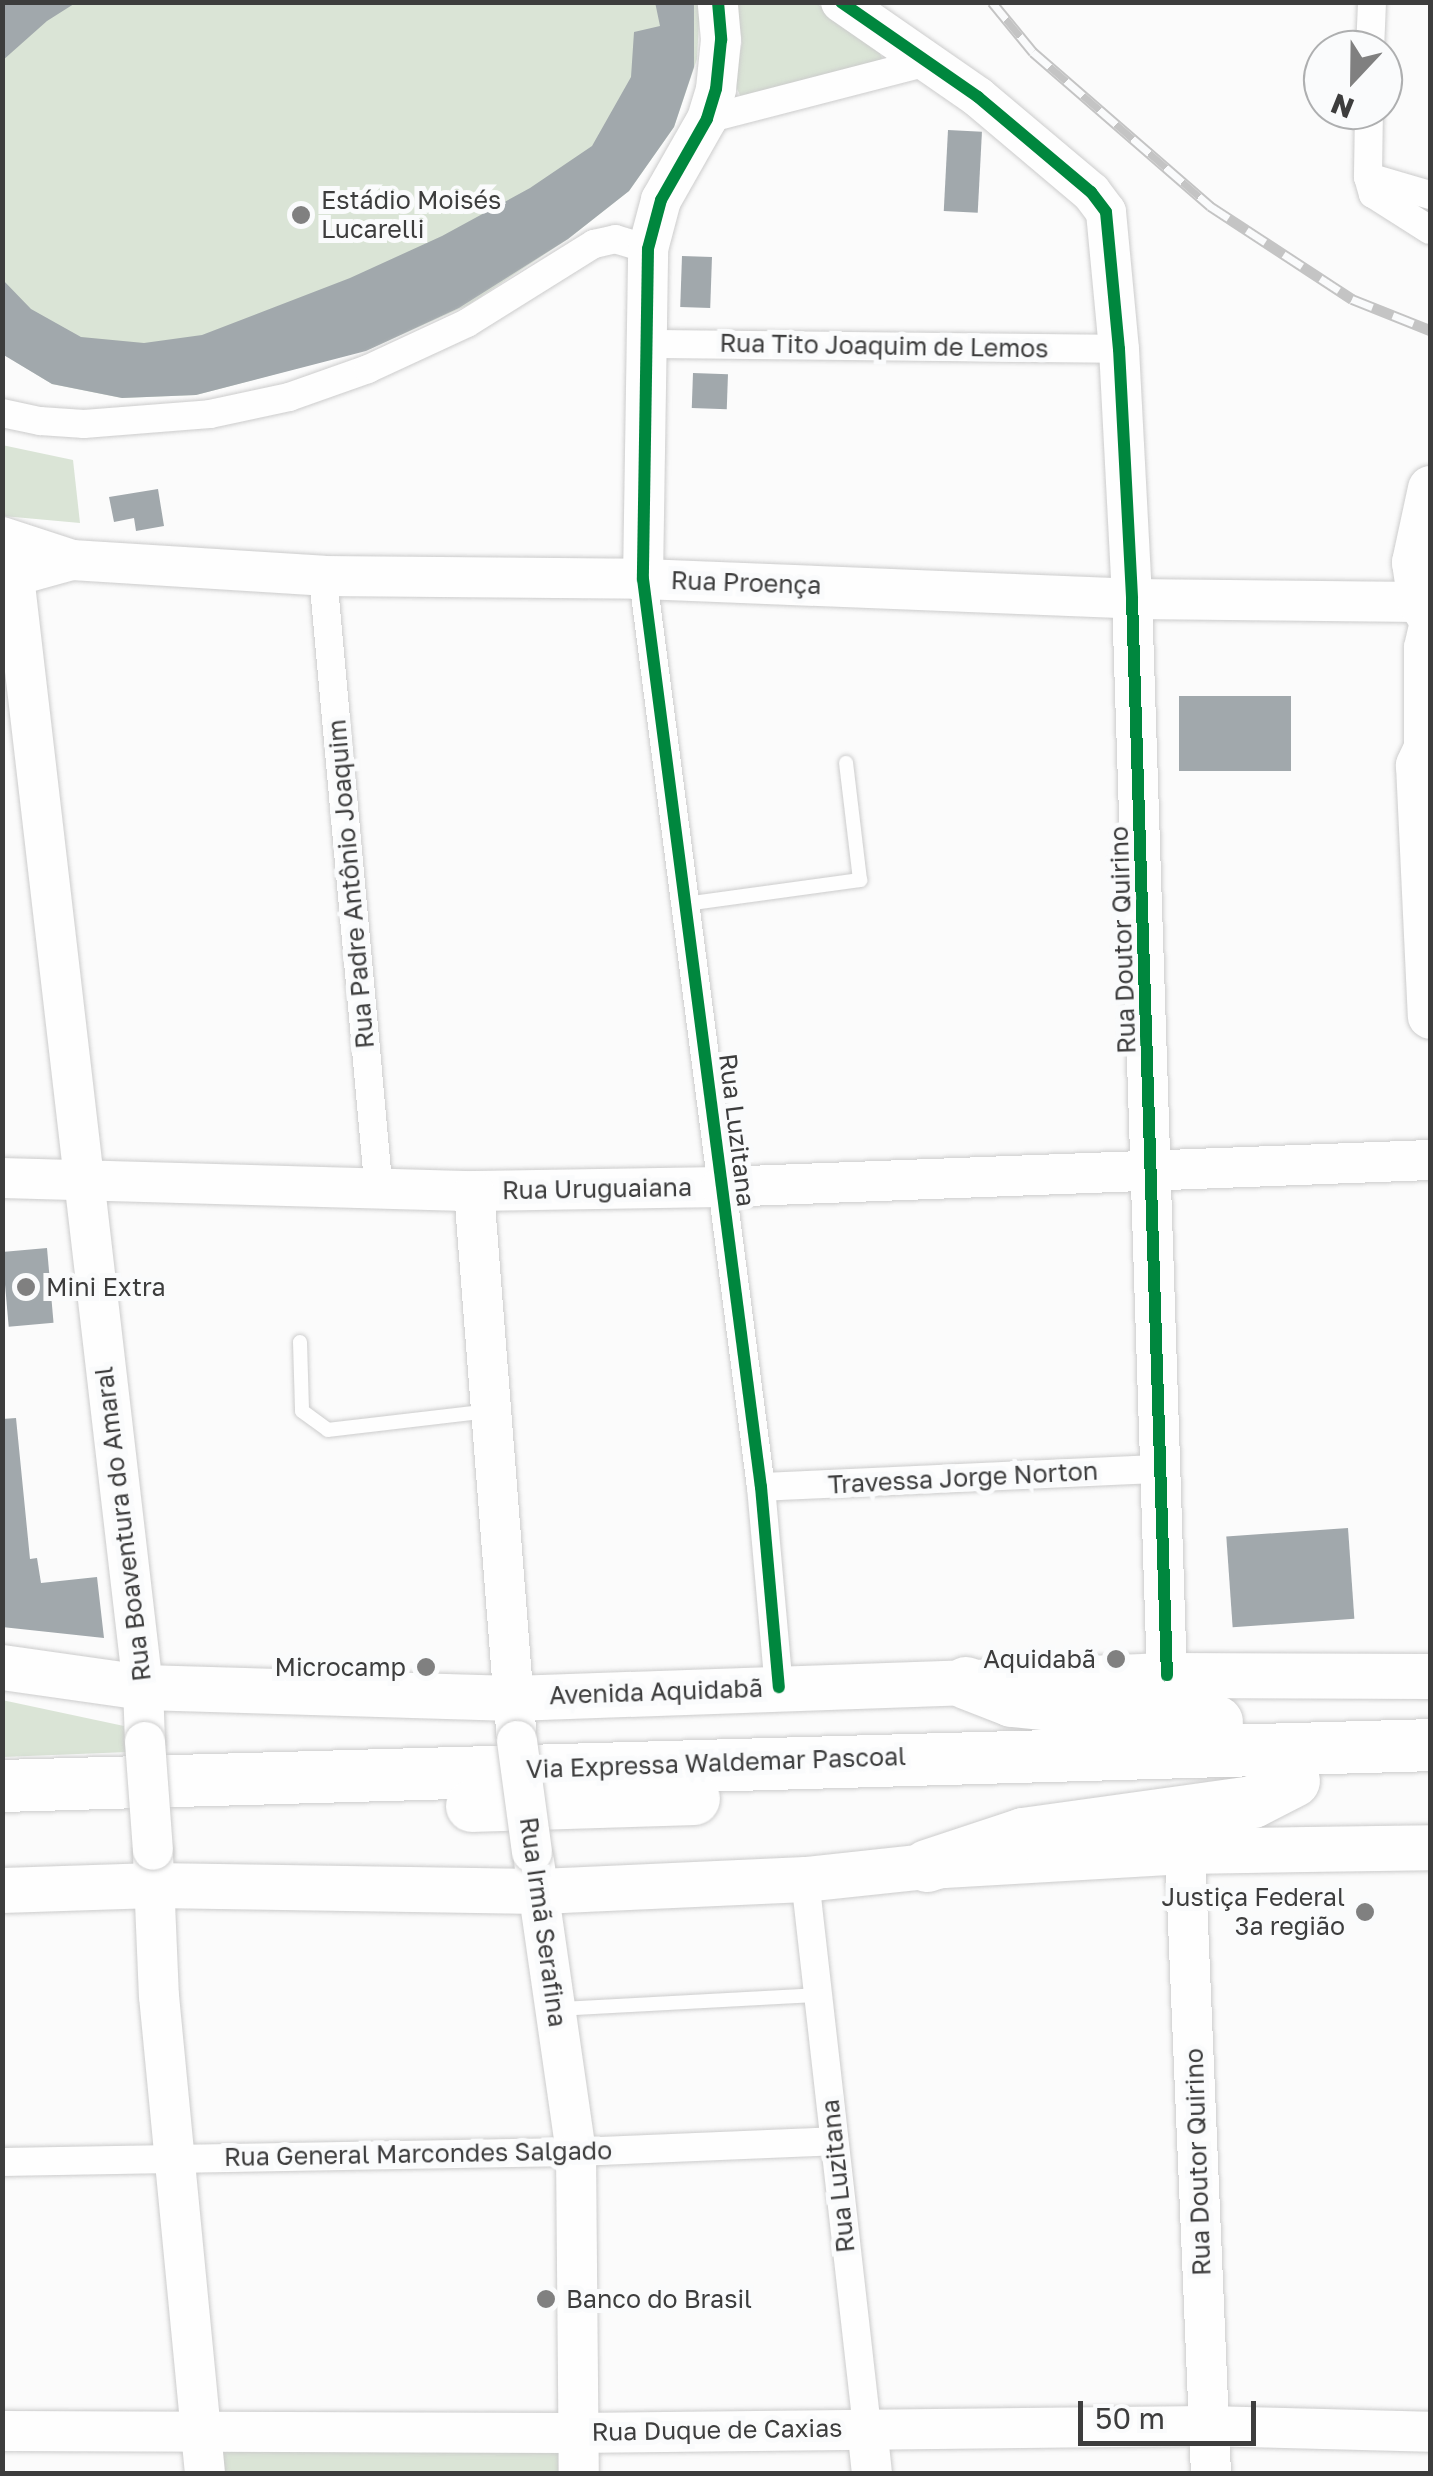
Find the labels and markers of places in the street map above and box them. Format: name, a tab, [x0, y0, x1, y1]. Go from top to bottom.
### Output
place label: Estádio Moisés Lucarelli	[321, 186, 501, 245]
marker: Estádio Moisés Lucarelli	[290, 204, 312, 226]
place label: Mini Extra	[46, 1272, 166, 1302]
marker: Mini Extra	[15, 1276, 37, 1298]
place label: Aquidabã	[983, 1644, 1096, 1674]
marker: Aquidabã	[1105, 1648, 1127, 1670]
place label: Microcamp	[274, 1652, 406, 1682]
marker: Microcamp	[415, 1656, 437, 1678]
place label: Justiça Federal 3ª região	[1161, 1883, 1345, 1942]
marker: Justiça Federal 3ª região	[1354, 1901, 1376, 1923]
place label: Banco do Brasil	[566, 2284, 752, 2314]
marker: Banco do Brasil	[535, 2288, 557, 2310]

